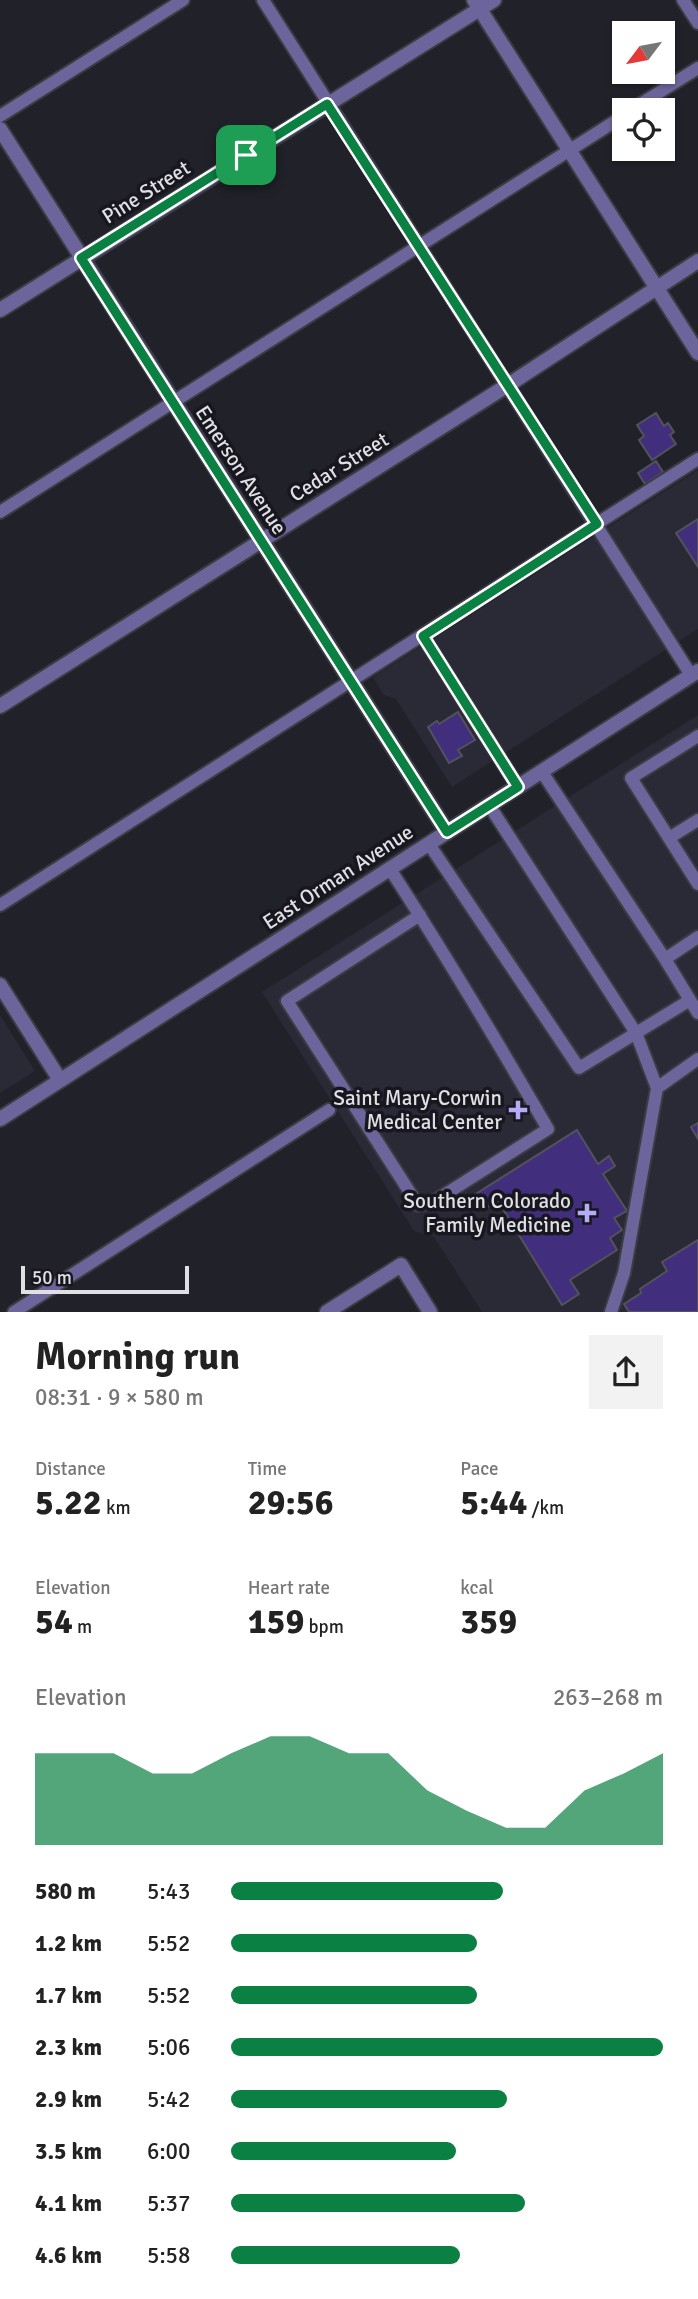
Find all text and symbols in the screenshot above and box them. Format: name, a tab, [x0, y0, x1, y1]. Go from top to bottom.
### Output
north arrow	[612, 21, 676, 84]
map controls	[612, 21, 675, 161]
button: locate	[612, 98, 675, 161]
pin	[216, 125, 276, 185]
icon: arrive	[227, 136, 265, 174]
street label: Pine Street	[97, 155, 195, 229]
street label: Emerson Avenue	[190, 401, 292, 539]
street label: Cedar Street	[285, 426, 393, 508]
street label: East Orman Avenue	[258, 819, 418, 935]
place label: Saint Mary-Corwin Medical Center	[333, 1085, 502, 1135]
marker: Saint Mary-Corwin Medical Center	[508, 1100, 528, 1120]
place label: Southern Colorado Family Medicine	[403, 1188, 571, 1238]
marker: Southern Colorado Family Medicine	[577, 1203, 597, 1223]
scale bar	[21, 1263, 189, 1295]
text: 50 m	[32, 1266, 72, 1290]
text: Morning run	[35, 1333, 240, 1380]
button: share	[589, 1335, 663, 1409]
text: 08:31 · 9 × 580 m	[35, 1383, 204, 1412]
text: Distance	[35, 1457, 106, 1481]
text: Time	[248, 1457, 287, 1481]
text: Pace	[460, 1457, 499, 1481]
text: 5.22	[35, 1481, 102, 1524]
text: 29:56	[248, 1481, 334, 1524]
text: 5:44	[460, 1481, 527, 1524]
text: km	[102, 1496, 131, 1520]
text: /km	[527, 1496, 564, 1520]
text: Elevation	[35, 1576, 111, 1600]
text: Heart rate	[248, 1576, 330, 1600]
text: kcal	[460, 1576, 494, 1600]
text: 54	[35, 1600, 73, 1643]
text: 159	[248, 1600, 304, 1643]
text: 359	[460, 1600, 517, 1643]
text: m	[73, 1615, 92, 1639]
text: bpm	[304, 1615, 344, 1639]
text: Elevation	[35, 1683, 127, 1712]
text: 263–268 m	[553, 1683, 663, 1712]
text: 580 m	[35, 1877, 96, 1906]
text: 5:43	[147, 1877, 190, 1906]
text: 1.2 km	[35, 1929, 102, 1958]
text: 5:52	[147, 1929, 190, 1958]
text: 1.7 km	[35, 1981, 102, 2010]
text: 5:52	[147, 1981, 190, 2010]
text: 2.3 km	[35, 2033, 102, 2062]
text: 5:06	[147, 2033, 190, 2062]
text: 2.9 km	[35, 2085, 102, 2114]
text: 5:42	[147, 2085, 190, 2114]
text: 3.5 km	[35, 2137, 102, 2166]
text: 6:00	[147, 2137, 190, 2166]
text: 4.1 km	[35, 2189, 102, 2218]
text: 5:37	[147, 2189, 190, 2218]
text: 4.6 km	[35, 2241, 102, 2270]
text: 5:58	[147, 2241, 190, 2270]

